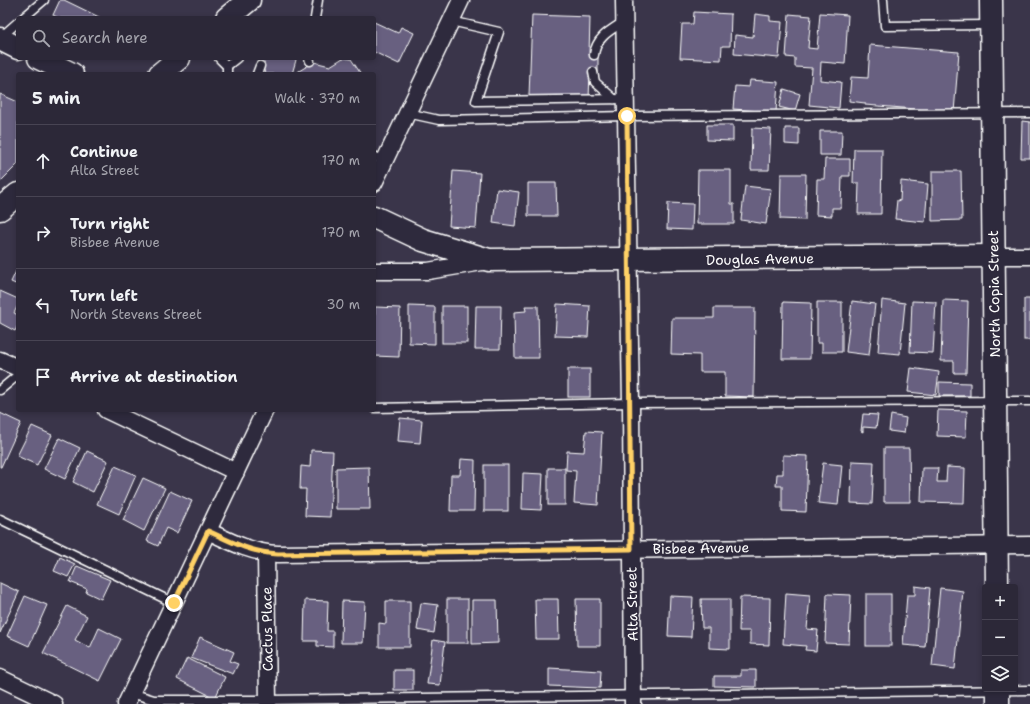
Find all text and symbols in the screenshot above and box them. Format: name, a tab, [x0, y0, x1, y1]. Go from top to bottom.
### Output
search box	[16, 16, 376, 60]
icon: search	[30, 27, 52, 49]
text: Search here	[62, 28, 148, 48]
text: 5 min	[32, 87, 80, 109]
text: Walk · 370 m	[275, 90, 360, 107]
route start	[618, 107, 636, 125]
text: Continue	[70, 142, 138, 162]
icon: ahead	[32, 150, 54, 172]
text: 170 m	[322, 152, 360, 169]
text: Alta Street	[70, 162, 139, 179]
text: Turn right	[70, 214, 150, 234]
icon: right	[32, 222, 54, 244]
text: 170 m	[322, 224, 360, 241]
street label: North Copia Street	[984, 230, 1004, 358]
text: Bisbee Avenue	[70, 234, 160, 251]
street label: Douglas Avenue	[706, 249, 814, 269]
text: Turn left	[70, 286, 138, 306]
icon: left	[32, 294, 54, 316]
text: 30 m	[326, 296, 360, 313]
text: North Stevens Street	[70, 306, 202, 323]
icon: arrive	[32, 366, 54, 388]
text: Arrive at destination	[70, 367, 238, 387]
street label: Bisbee Avenue	[652, 538, 750, 558]
street label: Alta Street	[622, 567, 642, 641]
map controls	[982, 584, 1018, 692]
button: +	[982, 584, 1018, 620]
street label: Cactus Place	[257, 586, 277, 672]
route end	[165, 594, 183, 612]
button: −	[982, 620, 1018, 656]
button: layers	[982, 656, 1018, 692]

